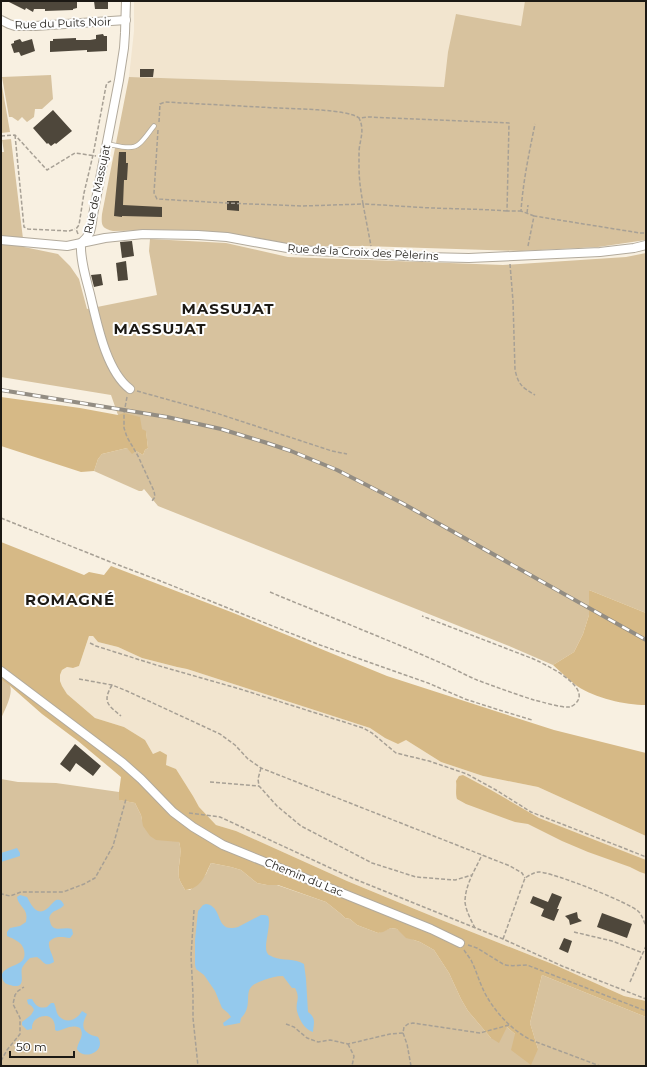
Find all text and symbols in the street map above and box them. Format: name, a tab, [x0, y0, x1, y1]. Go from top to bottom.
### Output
street label: Rue du Puits Noir	[14, 14, 112, 32]
street label: Rue de Massujat	[81, 143, 113, 235]
street label: Rue de la Croix des Pèlerins	[287, 241, 440, 263]
district label: MASSUJAT	[182, 299, 274, 318]
district label: MASSUJAT	[114, 319, 206, 338]
district label: ROMAGNÉ	[25, 590, 115, 609]
street label: Chemin du Lac	[263, 855, 345, 899]
scale bar	[10, 1033, 74, 1059]
text: 50 m	[16, 1039, 47, 1054]

